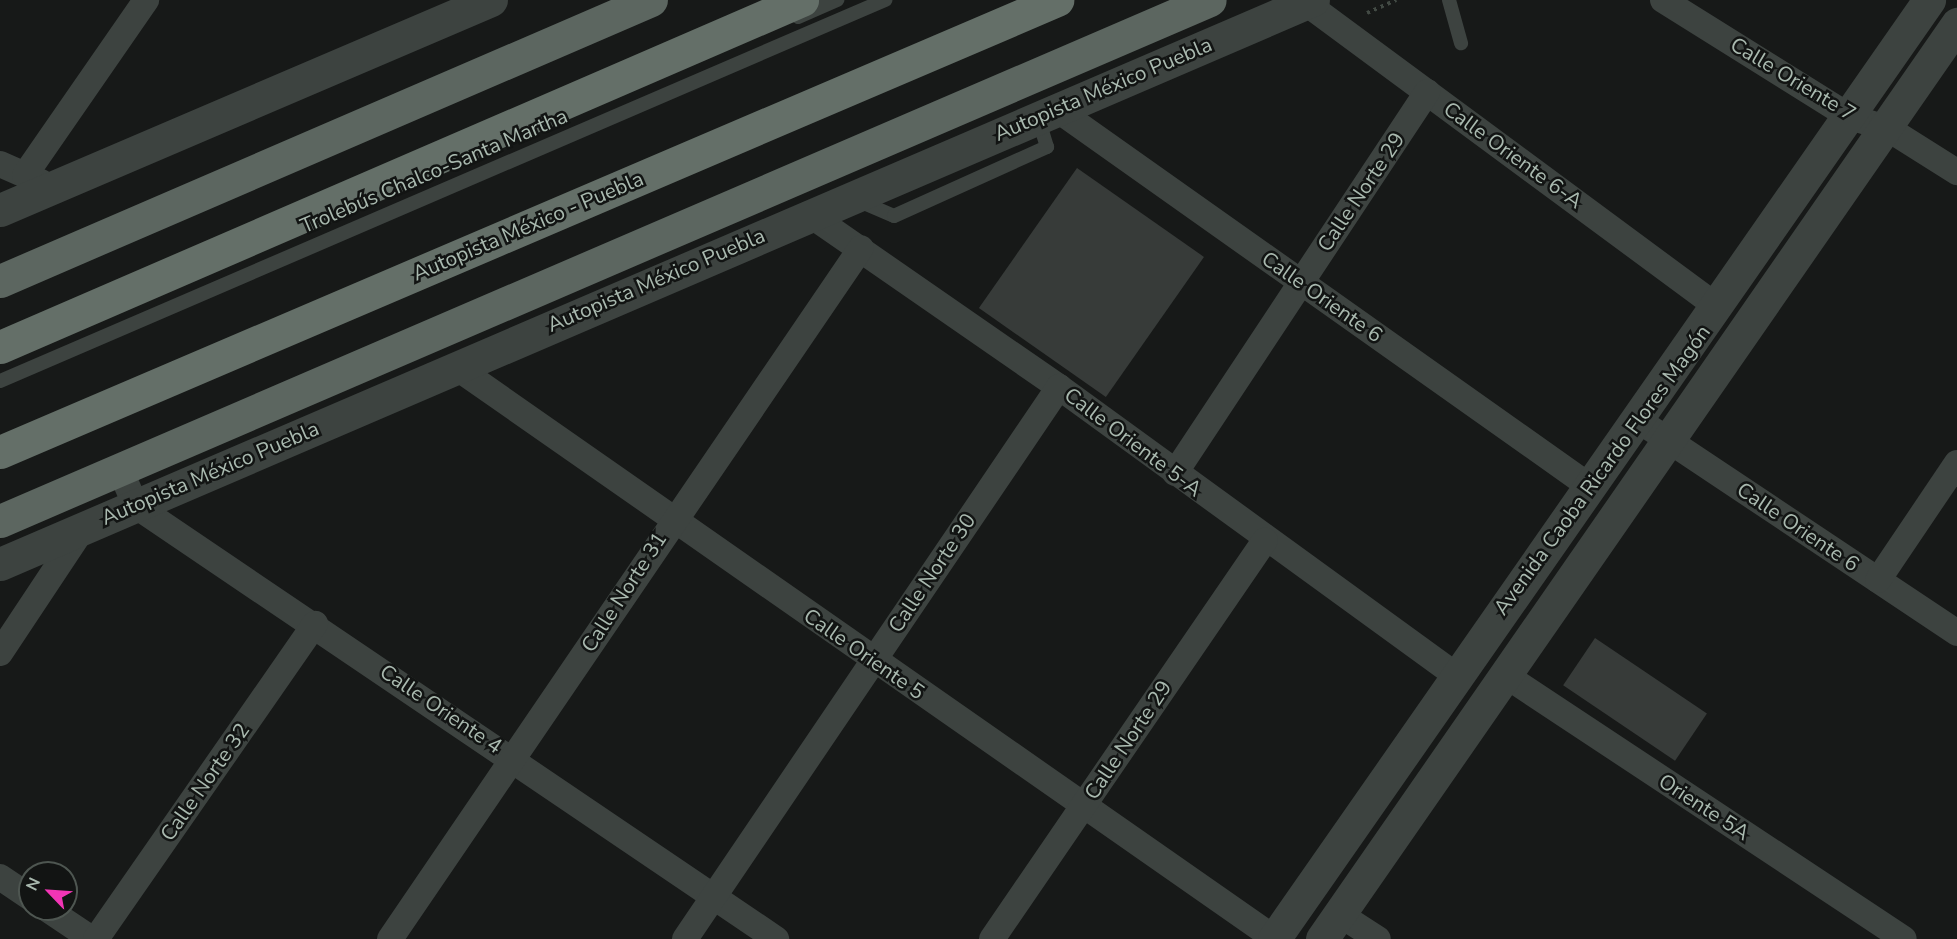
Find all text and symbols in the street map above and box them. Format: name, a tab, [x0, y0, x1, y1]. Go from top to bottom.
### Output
street label: Autopista México Puebla	[990, 32, 1216, 146]
street label: Calle Oriente 7	[1726, 32, 1860, 126]
street label: Calle Oriente 6-A	[1439, 96, 1587, 214]
street label: Trolebús Chalco-Santa Martha	[297, 103, 571, 239]
street label: Calle Norte 29	[1312, 128, 1410, 256]
street label: Autopista México - Puebla	[409, 166, 647, 286]
street label: Autopista México Puebla	[543, 223, 769, 337]
street label: Calle Oriente 6	[1257, 246, 1387, 348]
street label: Avenida Caoba Ricardo Flores Magón	[1488, 320, 1716, 620]
street label: Calle Oriente 5-A	[1059, 382, 1207, 502]
street label: Autopista México Puebla	[97, 416, 323, 530]
street label: Calle Oriente 6	[1732, 477, 1864, 577]
street label: Calle Norte 30	[883, 509, 981, 637]
street label: Calle Norte 31	[576, 527, 672, 657]
street label: Calle Oriente 5	[799, 603, 929, 705]
street label: Calle Oriente 4	[375, 659, 507, 759]
street label: Calle Norte 29	[1079, 676, 1177, 804]
street label: Calle Norte 32	[155, 718, 255, 846]
street label: Oriente 5A	[1654, 768, 1754, 846]
north arrow	[18, 861, 78, 921]
text: N	[21, 874, 46, 894]

